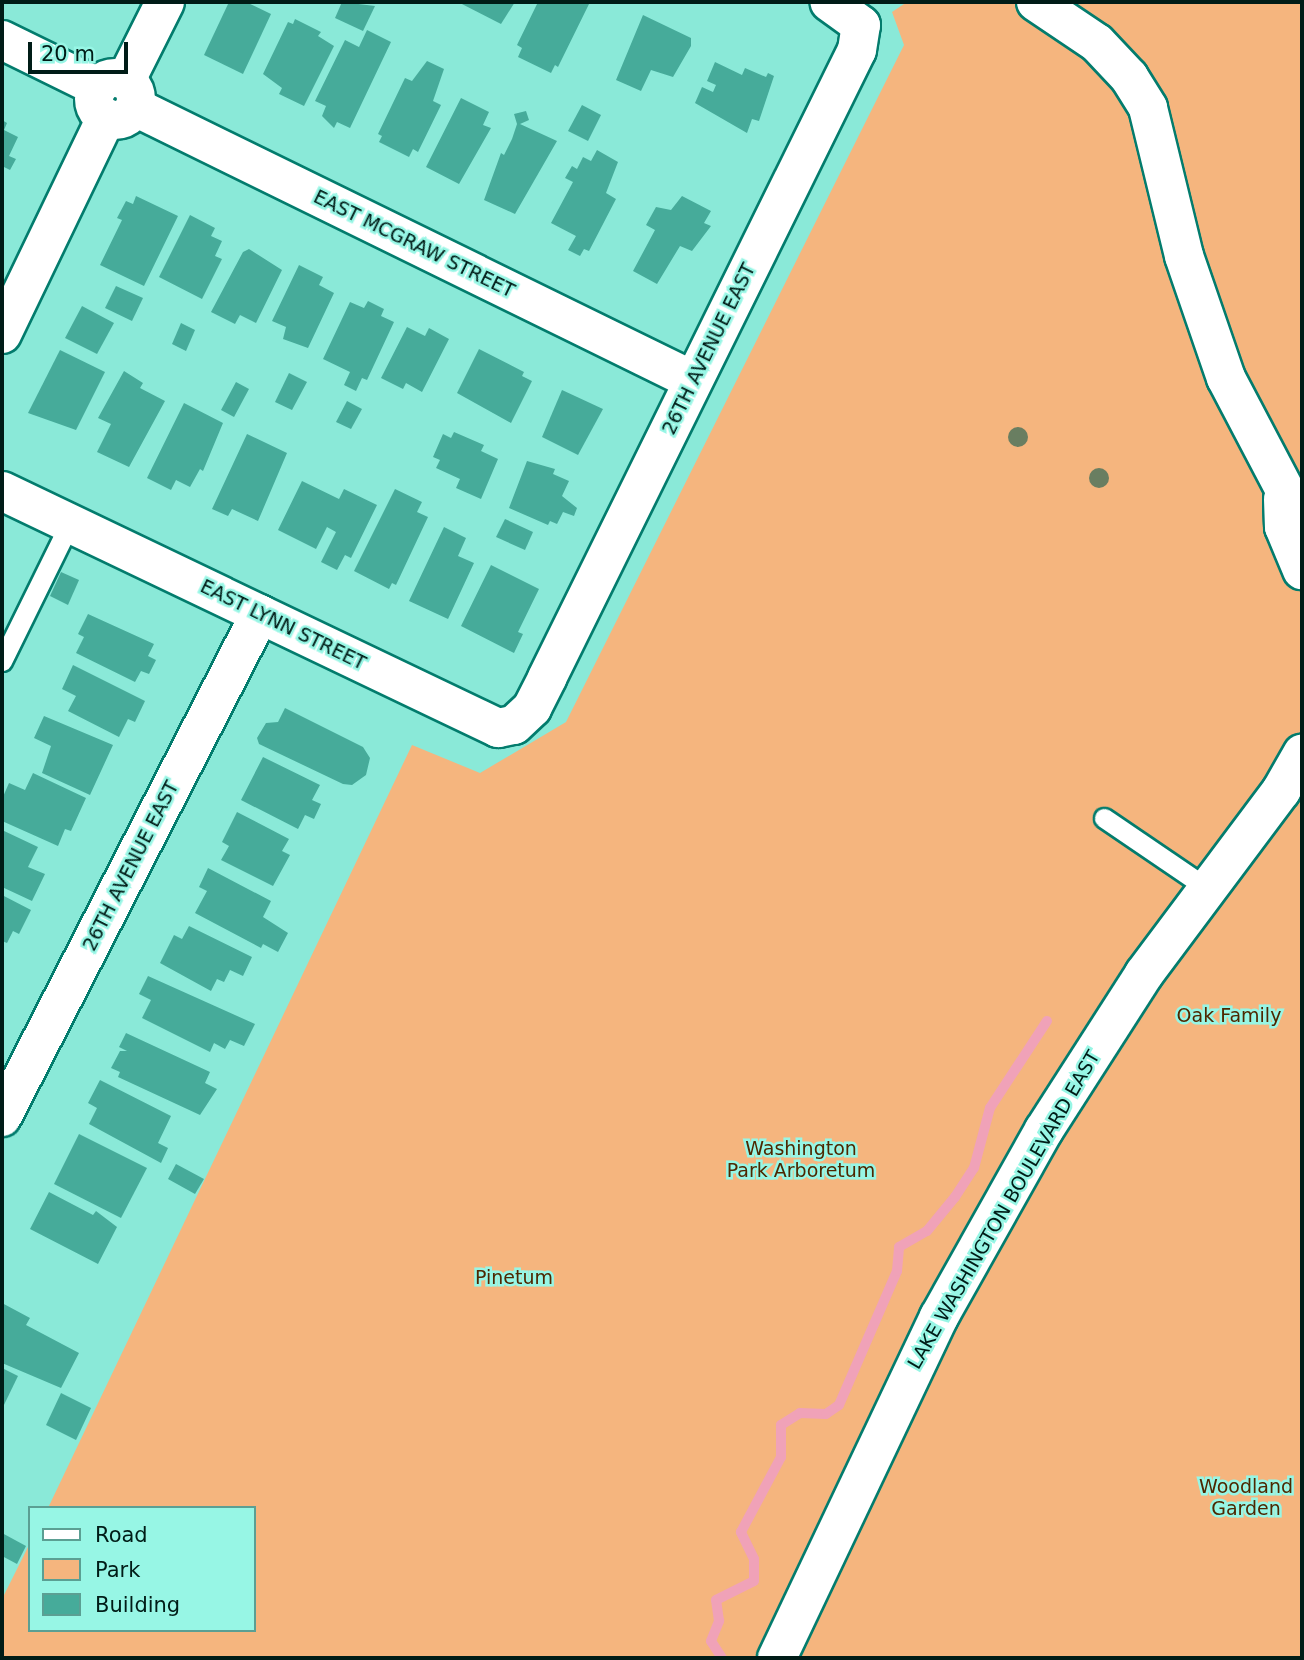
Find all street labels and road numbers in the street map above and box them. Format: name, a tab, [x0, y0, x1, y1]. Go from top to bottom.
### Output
street label: EAST MCGRAW STREET	[310, 185, 518, 303]
street label: 26TH AVENUE EAST	[658, 260, 760, 438]
street label: EAST LYNN STREET	[197, 575, 369, 675]
street label: 26TH AVENUE EAST	[78, 777, 184, 955]
street label: LAKE WASHINGTON BOULEVARD EAST	[903, 1047, 1105, 1373]

